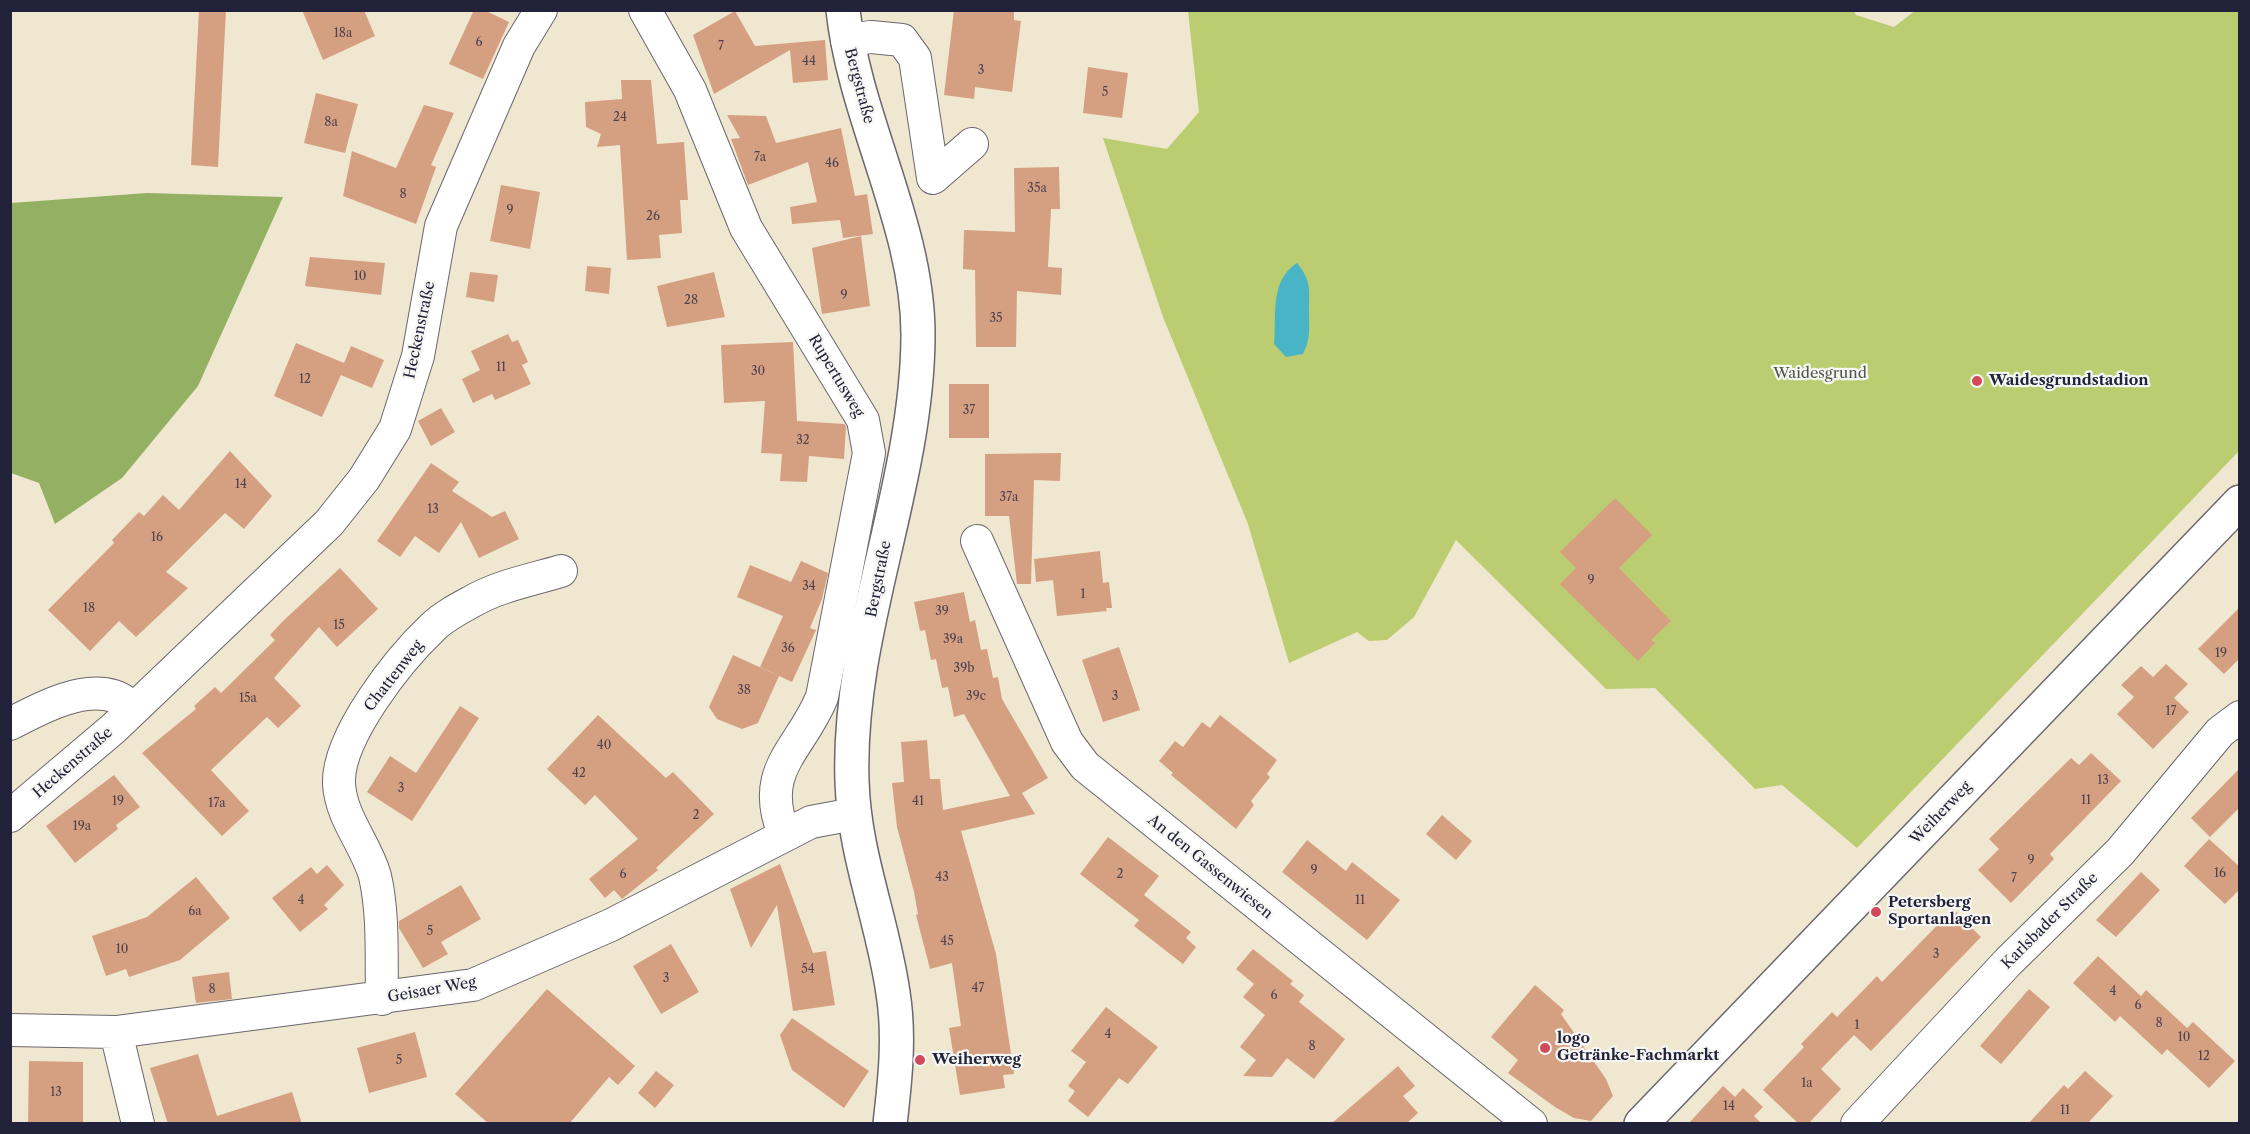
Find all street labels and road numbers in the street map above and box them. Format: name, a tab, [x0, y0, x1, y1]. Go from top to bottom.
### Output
street label: Bergstraße	[840, 46, 878, 126]
street label: Heckenstraße	[401, 280, 439, 380]
street label: Rupertusweg	[804, 331, 868, 421]
street label: Bergstraße	[863, 539, 895, 619]
street label: Chattenweg	[361, 637, 427, 715]
street label: Heckenstraße	[30, 724, 116, 802]
street label: Weiherweg	[1907, 778, 1975, 848]
street label: An den Gassenwiesen	[1144, 811, 1276, 923]
street label: Karlsbader Straße	[1998, 869, 2102, 973]
street label: Geisaer Weg	[386, 973, 478, 1007]

